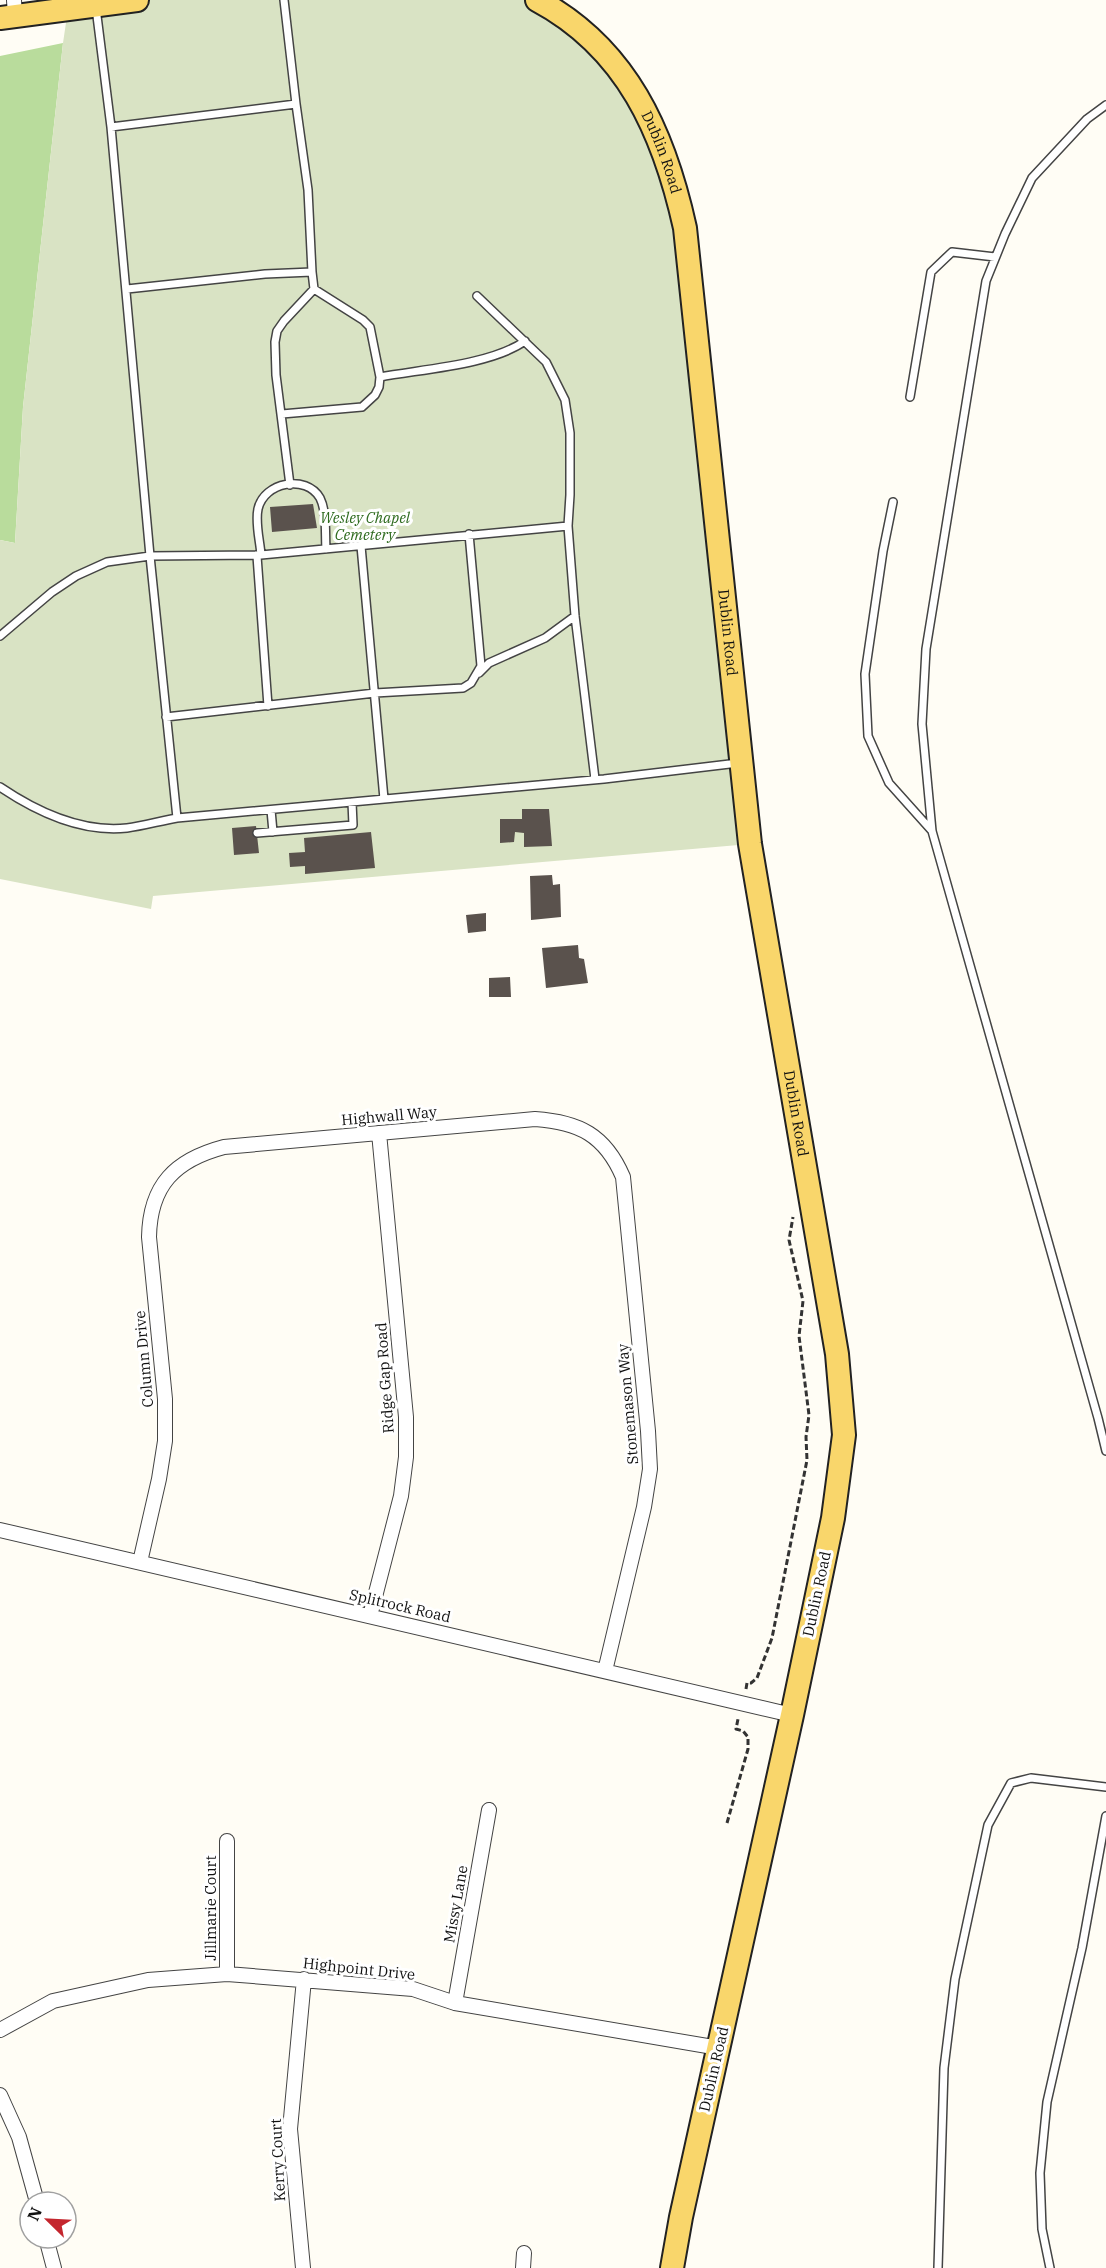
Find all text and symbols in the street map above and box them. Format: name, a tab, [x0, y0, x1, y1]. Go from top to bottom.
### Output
street label: Dublin Road	[638, 108, 686, 196]
park label: Wesley Chapel Cemetery	[320, 508, 411, 544]
street label: Dublin Road	[714, 588, 742, 677]
street label: Dublin Road	[780, 1069, 813, 1158]
street label: Highwall Way	[340, 1102, 437, 1129]
street label: Column Drive	[130, 1310, 157, 1408]
street label: Ridge Gap Road	[371, 1322, 398, 1434]
street label: Stonemason Way	[613, 1343, 642, 1465]
street label: Dublin Road	[798, 1549, 835, 1638]
street label: Splitrock Road	[348, 1585, 453, 1626]
street label: Jillmarie Court	[201, 1855, 220, 1961]
street label: Missy Lane	[439, 1864, 472, 1944]
street label: Highpoint Drive	[302, 1953, 416, 1984]
street label: Dublin Road	[694, 2024, 733, 2113]
street label: Kerry Court	[266, 2118, 289, 2202]
north arrow	[18, 2190, 78, 2250]
text: N	[23, 2204, 46, 2224]

